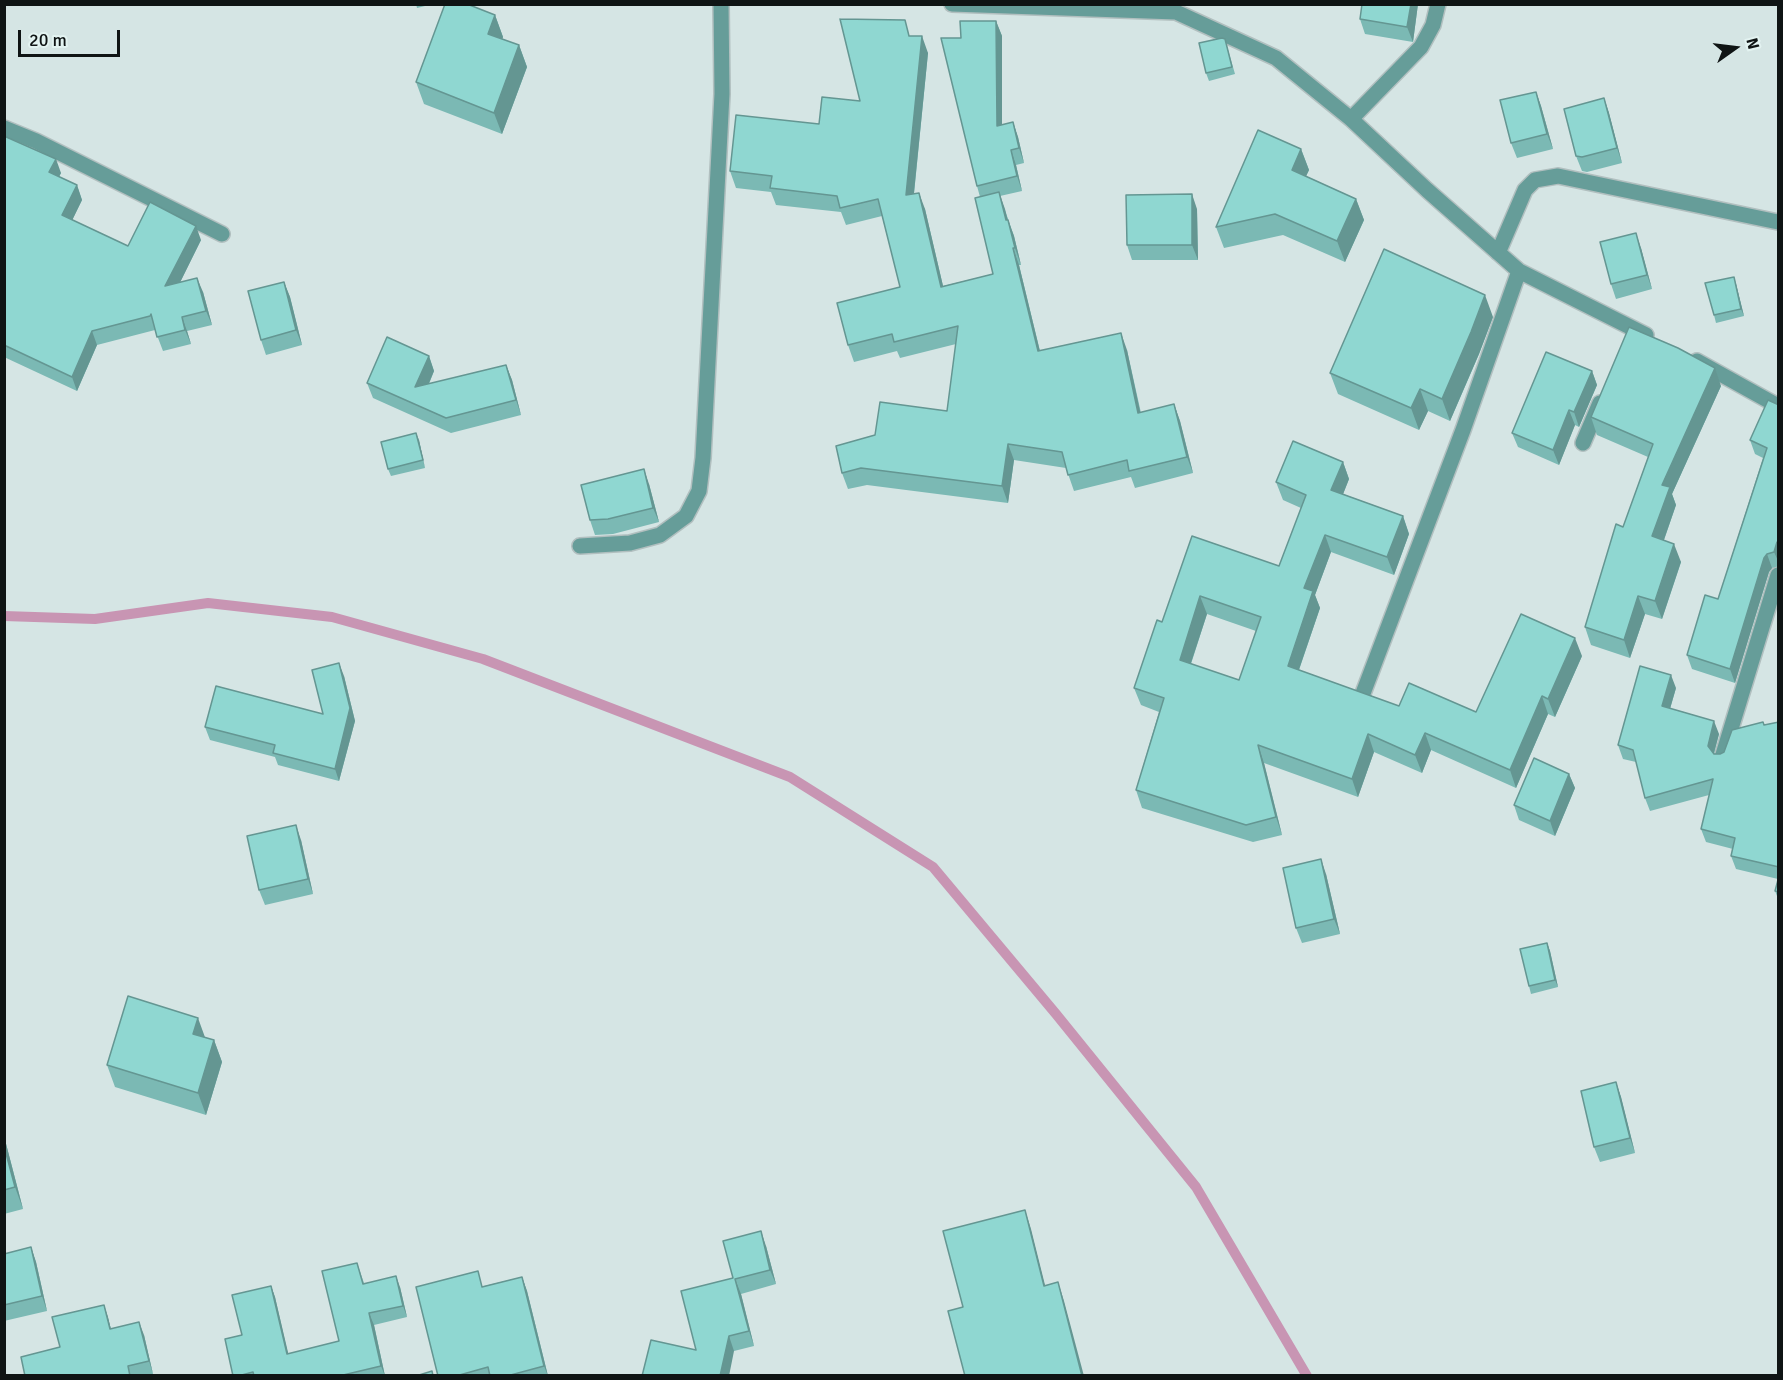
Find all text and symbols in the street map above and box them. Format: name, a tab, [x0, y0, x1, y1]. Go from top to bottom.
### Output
scale bar	[21, 18, 123, 56]
north arrow	[1705, 18, 1765, 78]
text: 20 m	[29, 29, 67, 51]
text: N	[1741, 36, 1764, 51]

